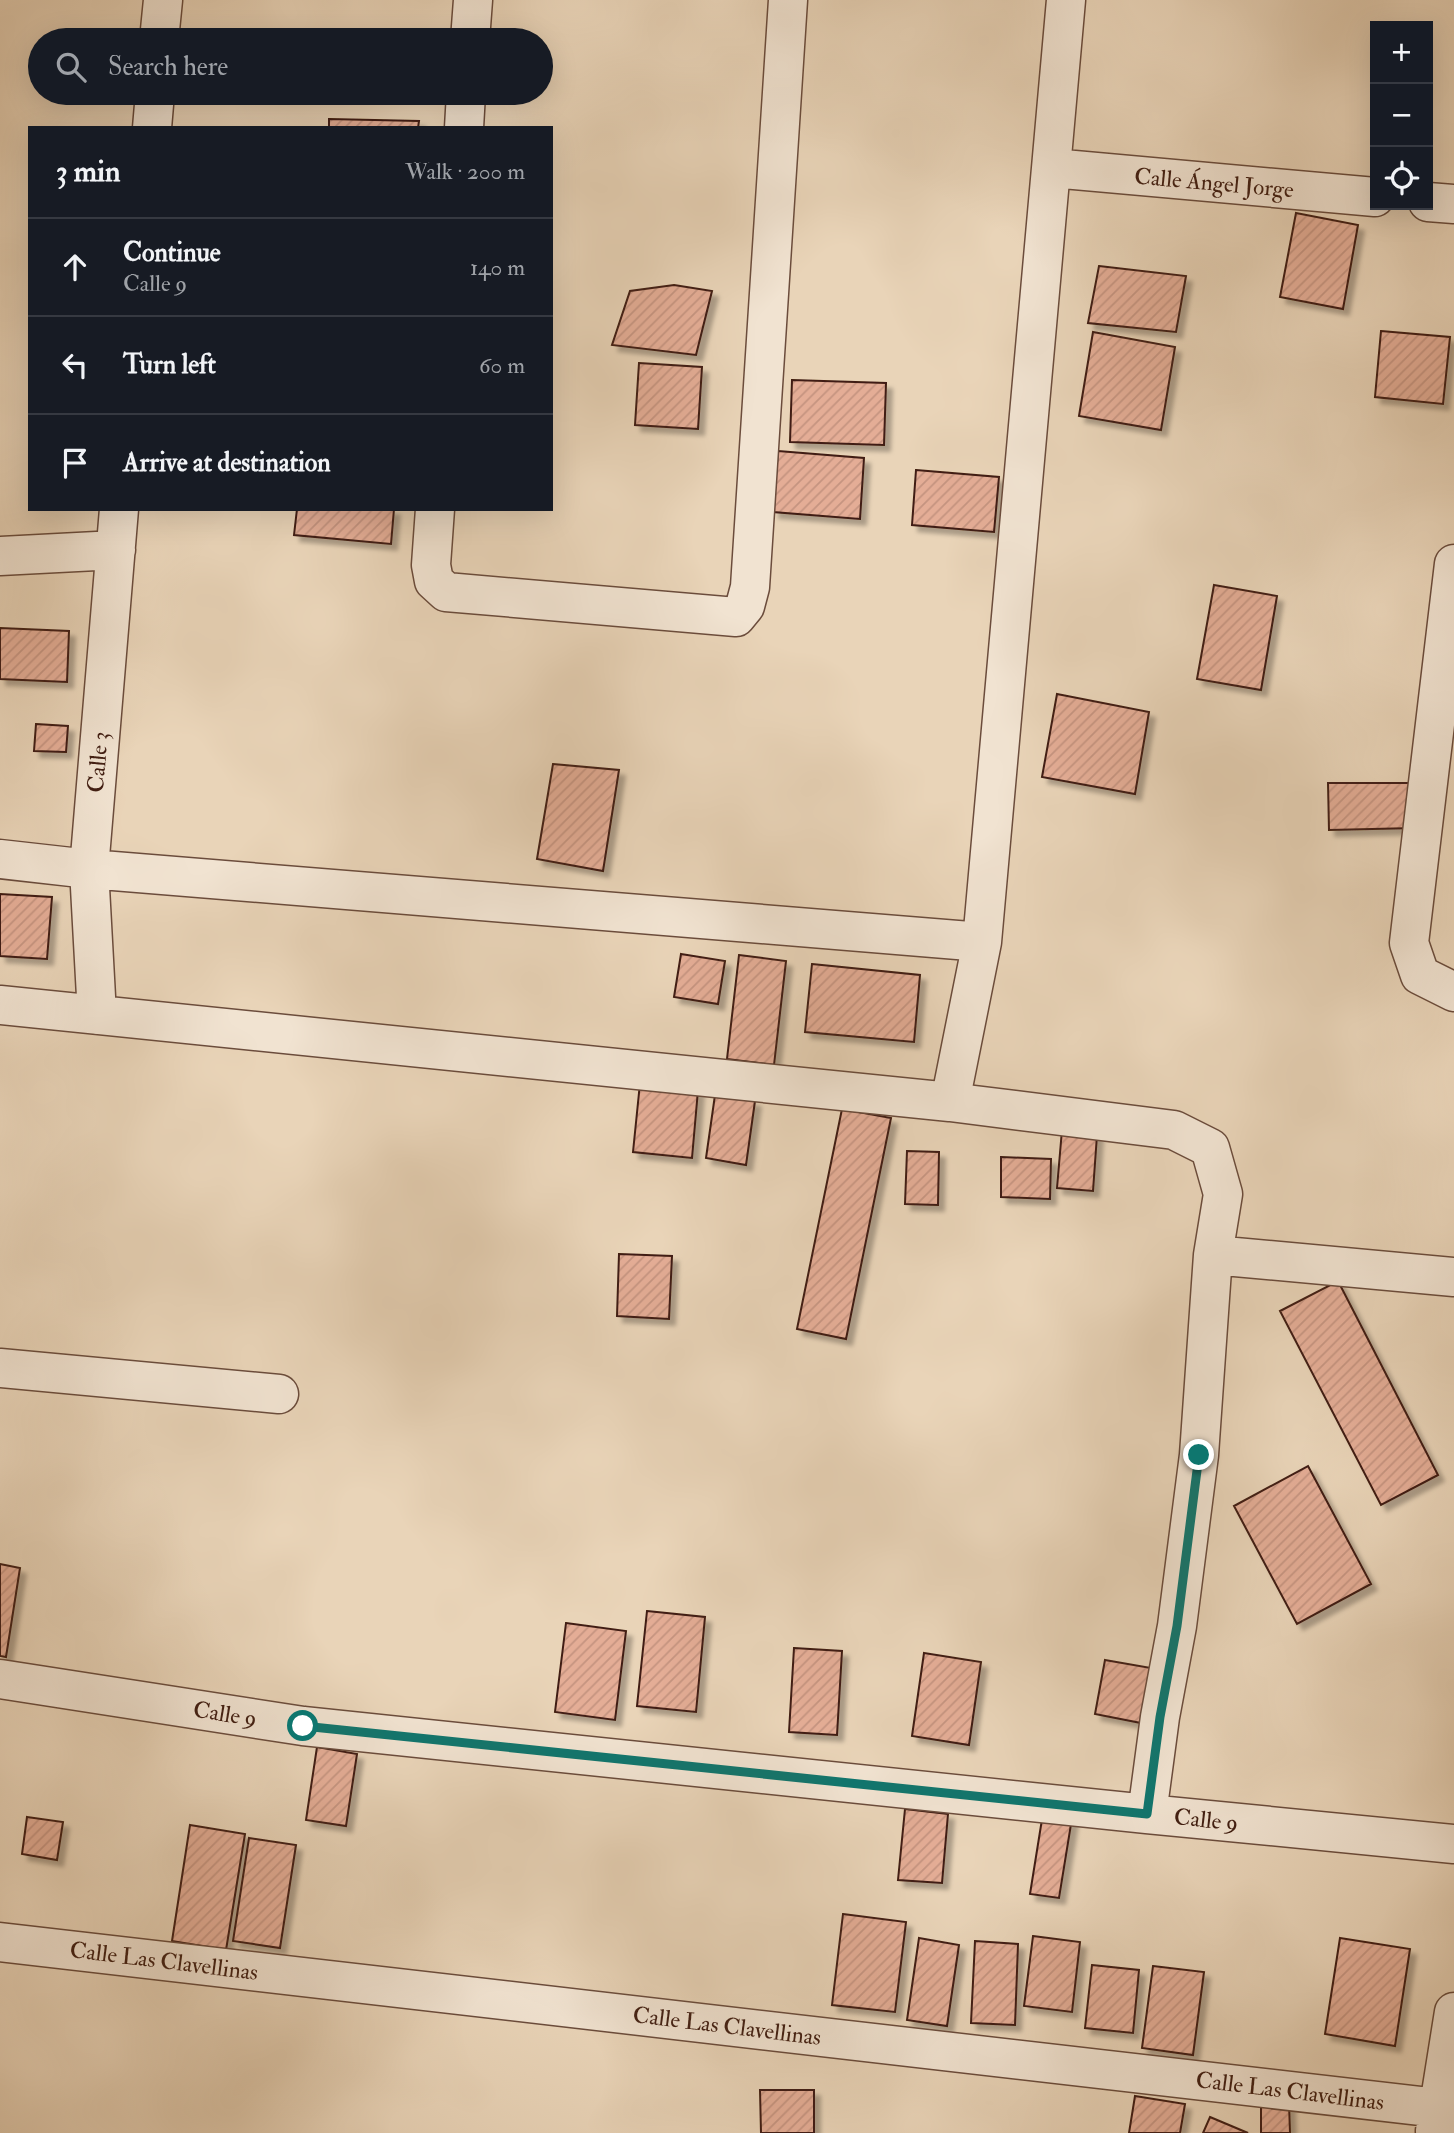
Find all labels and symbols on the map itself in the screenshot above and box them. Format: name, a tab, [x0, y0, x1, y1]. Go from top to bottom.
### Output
street label: Calle Ángel Jorge	[1133, 162, 1295, 204]
street label: Calle 3	[81, 730, 115, 794]
route end	[1183, 1439, 1214, 1470]
street label: Calle 9	[191, 1695, 259, 1733]
route start	[287, 1710, 318, 1741]
street label: Calle 9	[1173, 1802, 1239, 1838]
street label: Calle Las Clavellinas	[68, 1935, 260, 1987]
street label: Calle Las Clavellinas	[631, 2000, 823, 2052]
street label: Calle Las Clavellinas	[1194, 2065, 1386, 2117]

